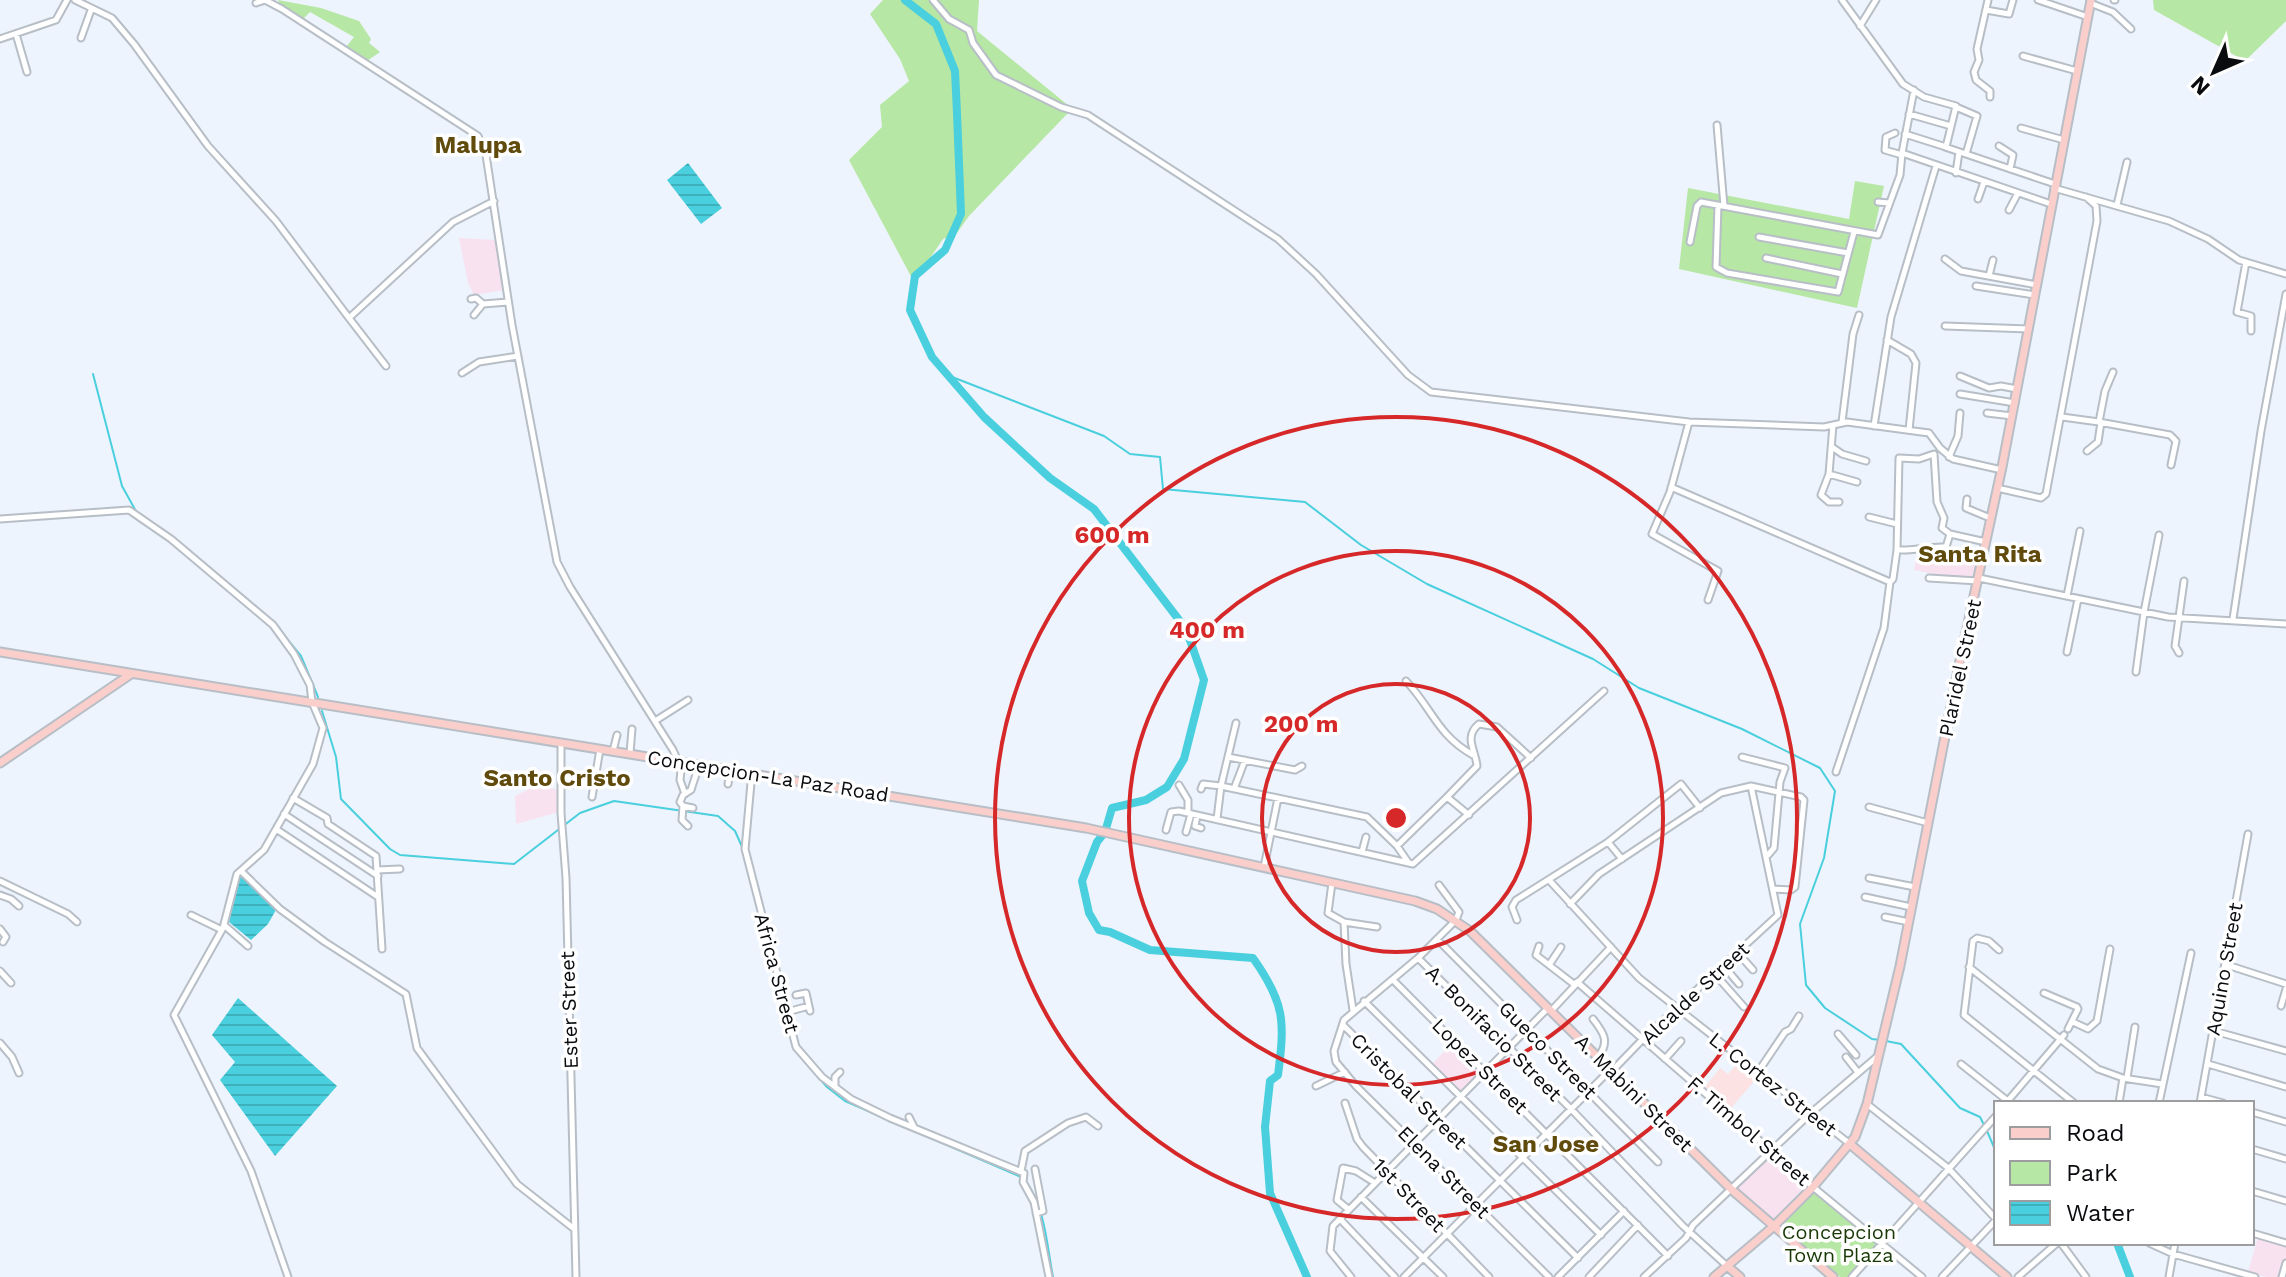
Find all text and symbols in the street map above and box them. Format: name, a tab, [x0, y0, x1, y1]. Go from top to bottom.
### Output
north arrow	[2174, 32, 2254, 112]
text: N	[2186, 71, 2215, 100]
district label: Malupa	[434, 131, 522, 159]
text: 600 m	[1074, 521, 1150, 549]
district label: Santa Rita	[1918, 540, 2042, 568]
street label: Plaridel Street	[1934, 597, 1986, 739]
text: 400 m	[1169, 616, 1245, 644]
text: 200 m	[1264, 710, 1338, 738]
street label: Concepcion-La Paz Road	[646, 745, 890, 807]
district label: Santo Cristo	[483, 764, 631, 792]
centre of rings	[1382, 804, 1410, 832]
street label: Aquino Street	[2200, 900, 2248, 1037]
street label: Africa Street	[749, 910, 805, 1036]
street label: Alcalde Street	[1636, 936, 1754, 1049]
street label: Ester Street	[555, 950, 583, 1069]
street label: A. Bonifacio Street	[1421, 960, 1567, 1106]
street label: Gueco Street	[1494, 996, 1602, 1104]
street label: Lopez Street	[1427, 1013, 1533, 1119]
street label: L. Cortez Street	[1705, 1027, 1842, 1142]
street label: Cristobal Street	[1346, 1028, 1473, 1155]
street label: A. Mabini Street	[1570, 1029, 1698, 1157]
street label: F. Timbol Street	[1683, 1071, 1816, 1191]
legend	[1994, 1101, 2254, 1245]
text: Road	[2066, 1119, 2125, 1147]
street label: Elena Street	[1393, 1121, 1496, 1224]
district label: San Jose	[1493, 1130, 1599, 1158]
street label: 1st Street	[1368, 1153, 1451, 1237]
text: Park	[2066, 1159, 2118, 1187]
text: Water	[2066, 1199, 2135, 1227]
park label: Concepcion Town Plaza	[1782, 1220, 1896, 1267]

